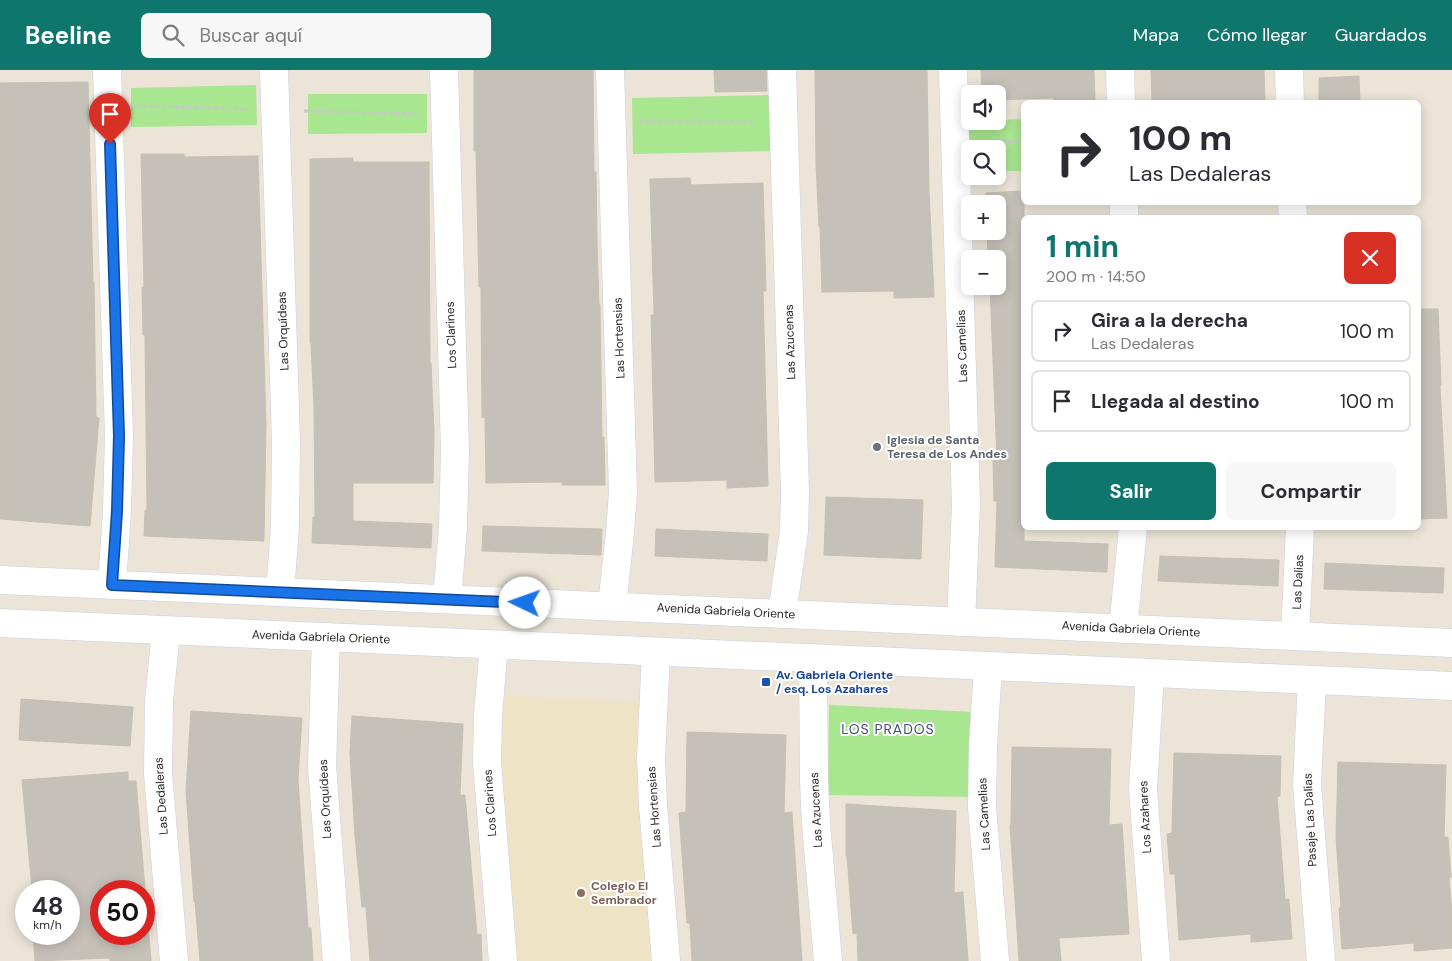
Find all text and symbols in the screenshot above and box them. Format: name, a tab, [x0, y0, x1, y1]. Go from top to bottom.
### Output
search box	[141, 13, 491, 58]
text: Beeline	[25, 20, 111, 51]
icon: search	[159, 21, 187, 49]
text: Buscar aquí	[199, 23, 302, 48]
text: Mapa	[1133, 23, 1179, 47]
text: Cómo llegar	[1207, 23, 1307, 47]
text: Guardados	[1335, 23, 1427, 47]
map controls	[961, 85, 1006, 295]
button: sound	[961, 85, 1006, 130]
pin	[89, 93, 131, 144]
icon: arrive	[96, 100, 124, 128]
text: 100 m	[1129, 115, 1232, 161]
icon: right	[1046, 120, 1111, 185]
button: search	[961, 140, 1006, 185]
text: Las Dedaleras	[1129, 159, 1271, 188]
button: +	[961, 195, 1006, 240]
text: 1 min	[1046, 227, 1119, 266]
button: close	[1344, 232, 1396, 284]
button: −	[961, 250, 1006, 295]
text: 200 m · 14:50	[1046, 266, 1146, 287]
street label: Las Orquídeas	[274, 291, 292, 371]
street label: Las Hortensias	[610, 297, 628, 379]
street label: Los Clarines	[442, 301, 460, 369]
street label: Las Azucenas	[781, 304, 799, 380]
text: Gira a la derecha	[1091, 308, 1248, 333]
street label: Las Camelias	[953, 309, 971, 383]
icon: right	[1048, 317, 1076, 345]
text: 100 m	[1340, 319, 1394, 344]
text: Las Dedaleras	[1091, 333, 1195, 354]
icon: arrive	[1048, 387, 1076, 415]
text: Llegada al destino	[1091, 389, 1260, 414]
text: 100 m	[1340, 389, 1394, 414]
place label: Iglesia de Santa Teresa de Los Andes	[887, 432, 1007, 462]
marker: Iglesia de Santa Teresa de Los Andes	[871, 441, 883, 453]
button: Salir	[1046, 462, 1216, 520]
button: Compartir	[1226, 462, 1396, 520]
street label: Las Dalias	[1289, 554, 1307, 610]
position arrow	[498, 576, 550, 628]
street label: Avenida Gabriela Oriente	[656, 599, 796, 623]
street label: Avenida Gabriela Oriente	[1061, 617, 1201, 641]
street label: Avenida Gabriela Oriente	[251, 627, 391, 647]
place label: Av. Gabriela Oriente / esq. Los Azahares	[776, 667, 893, 697]
marker: Av. Gabriela Oriente / esq. Los Azahares	[760, 676, 772, 688]
district label: LOS PRADOS	[841, 720, 935, 738]
street label: Las Dedaleras	[150, 757, 172, 835]
street label: Las Orquídeas	[315, 759, 335, 839]
street label: Las Hortensias	[643, 766, 665, 848]
street label: Los Clarines	[480, 769, 500, 837]
street label: Las Azucenas	[806, 772, 826, 848]
street label: Pasaje Las Dalias	[1300, 773, 1320, 867]
street label: Las Camelias	[974, 777, 994, 851]
street label: Los Azahares	[1135, 780, 1155, 854]
place label: Colegio El Sembrador	[591, 878, 657, 908]
speed limit sign: 50	[90, 880, 155, 945]
marker: Colegio El Sembrador	[575, 887, 587, 899]
text: 48	[31, 890, 64, 923]
text: km/h	[33, 917, 62, 933]

